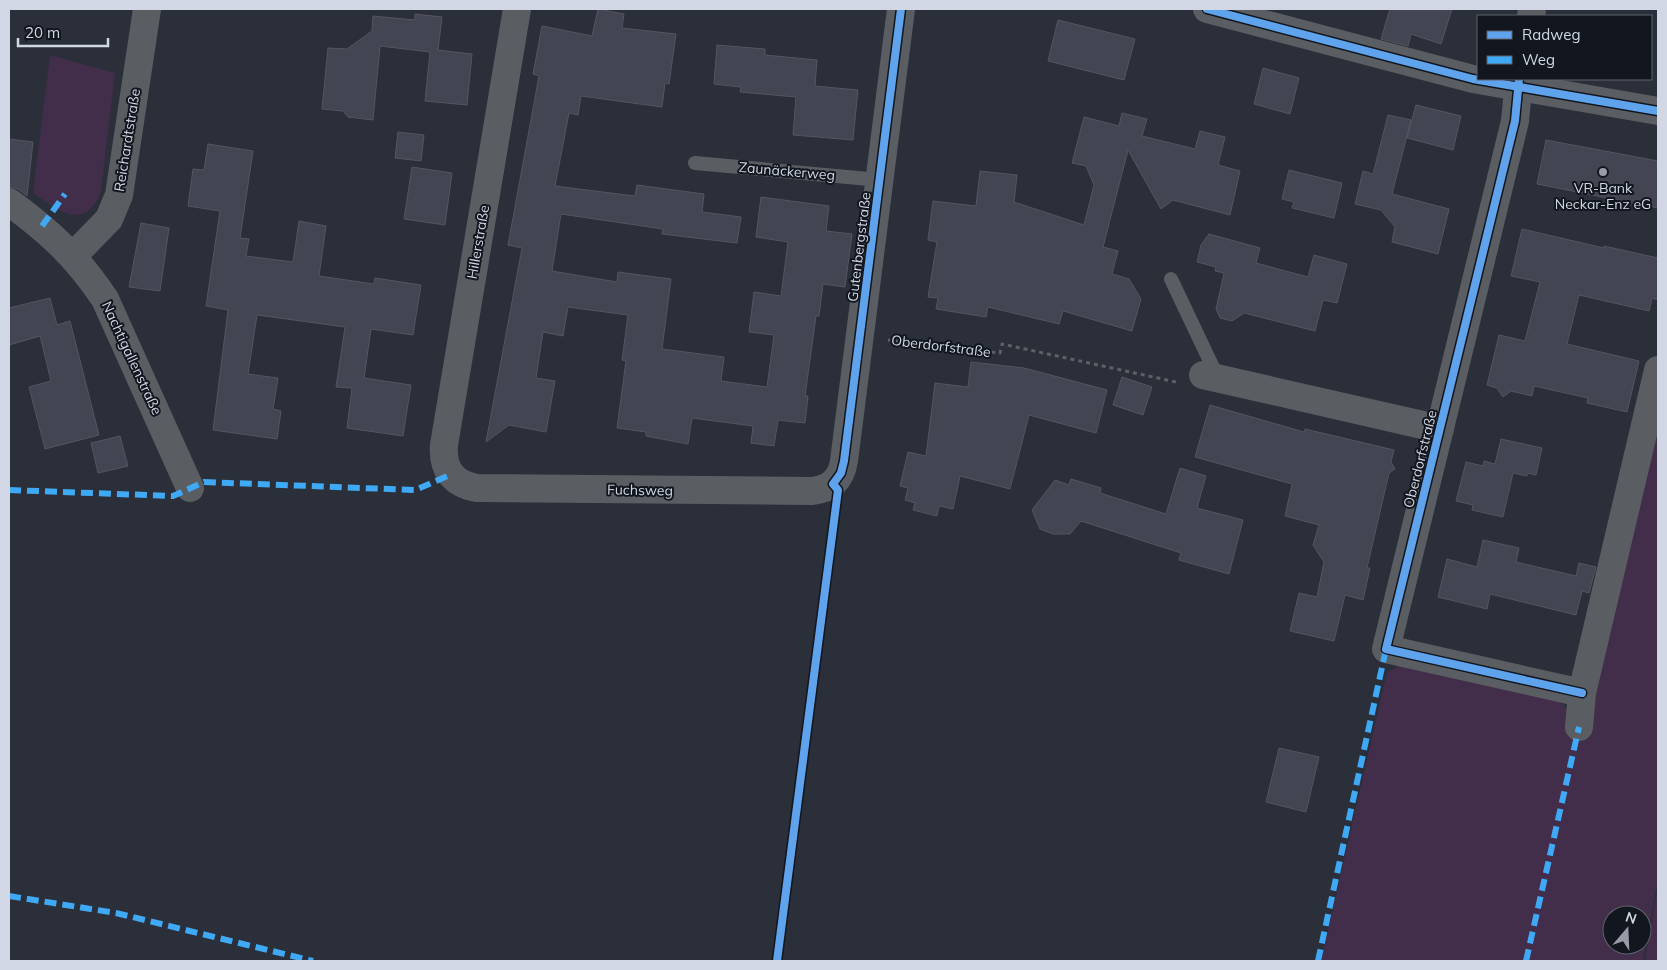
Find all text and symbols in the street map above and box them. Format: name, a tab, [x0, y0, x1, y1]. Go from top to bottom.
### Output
scale bar	[18, 15, 108, 47]
legend	[1477, 15, 1652, 80]
text: 20 m	[25, 23, 60, 42]
text: Radweg	[1522, 25, 1580, 44]
text: Weg	[1522, 50, 1555, 69]
street label: Reichardtstraße	[110, 87, 144, 193]
street label: Zaunäckerweg	[738, 158, 836, 184]
marker: VR-Bank Neckar-Enz eG	[1597, 166, 1609, 178]
place label: VR-Bank Neckar-Enz eG	[1555, 179, 1651, 213]
street label: Gutenbergstraße	[843, 191, 875, 303]
street label: Hillerstraße	[463, 203, 493, 281]
street label: Nachtigallenstraße	[98, 298, 166, 418]
street label: Oberdorfstraße	[890, 331, 992, 361]
street label: Oberdorfstraße	[1399, 408, 1441, 510]
street label: Fuchsweg	[607, 480, 673, 500]
north arrow	[1602, 905, 1652, 955]
text: N	[1623, 907, 1639, 928]

